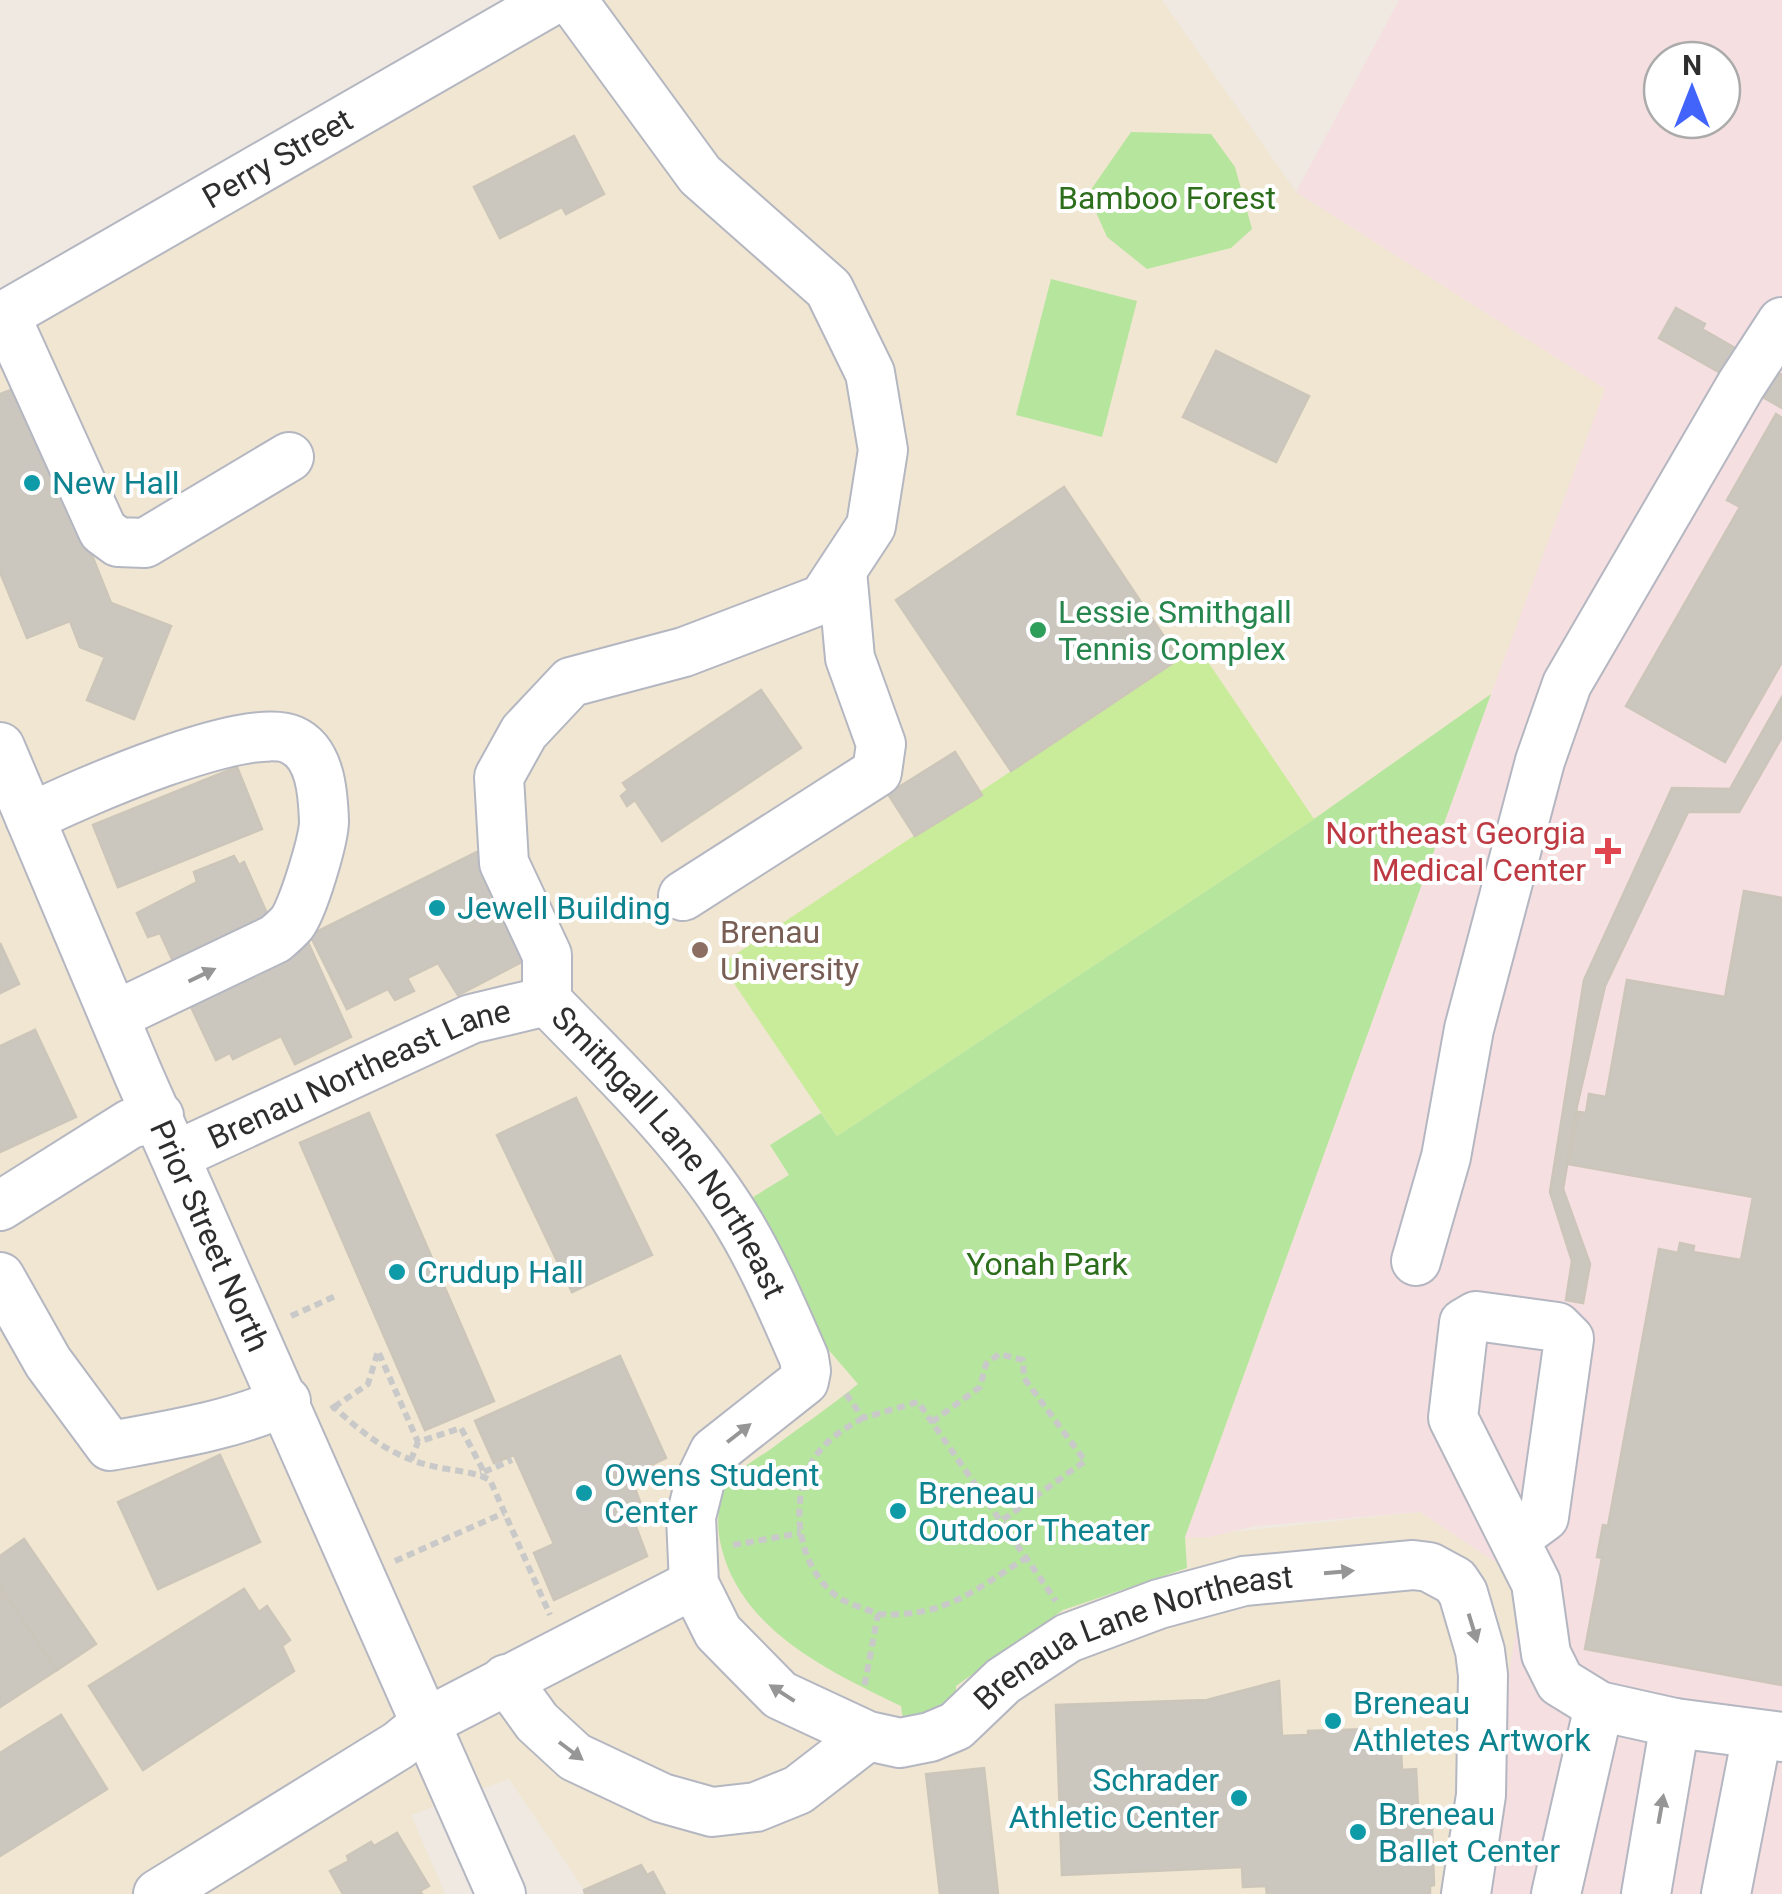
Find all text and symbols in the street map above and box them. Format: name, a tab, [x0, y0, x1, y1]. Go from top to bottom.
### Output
north arrow	[1642, 40, 1742, 140]
text: N	[1682, 49, 1702, 82]
street label: Perry Street	[196, 101, 359, 216]
park label: Bamboo Forest	[1058, 179, 1276, 217]
place label: New Hall	[52, 464, 180, 502]
marker: New Hall	[21, 472, 43, 494]
place label: Lessie Smithgall Tennis Complex	[1058, 593, 1292, 668]
marker: Lessie Smithgall Tennis Complex	[1027, 619, 1049, 641]
place label: Northeast Georgia Medical Center	[1325, 814, 1586, 889]
marker: Northeast Georgia Medical Center	[1595, 838, 1621, 864]
place label: Jewell Building	[457, 889, 671, 927]
marker: Jewell Building	[426, 897, 448, 919]
place label: Brenau University	[720, 913, 859, 988]
marker: Brenau University	[689, 939, 711, 961]
one-way arrow	[188, 967, 217, 984]
street label: Brenau Northeast Lane	[202, 991, 514, 1157]
street label: Smithgall Lane Northeast	[544, 998, 794, 1304]
street label: Prior Street North	[142, 1114, 278, 1357]
park label: Yonah Park	[966, 1245, 1129, 1283]
place label: Crudup Hall	[417, 1253, 584, 1291]
marker: Crudup Hall	[386, 1261, 408, 1283]
one-way arrow	[726, 1423, 752, 1444]
place label: Owens Student Center	[604, 1456, 819, 1531]
place label: Breneau Outdoor Theater	[918, 1474, 1150, 1549]
marker: Owens Student Center	[573, 1482, 595, 1504]
marker: Breneau Outdoor Theater	[887, 1500, 909, 1522]
street label: Brenaua Lane Northeast	[966, 1557, 1294, 1718]
one-way arrow	[1324, 1563, 1356, 1579]
one-way arrow	[1467, 1613, 1482, 1643]
one-way arrow	[768, 1684, 795, 1702]
place label: Breneau Athletes Artwork	[1353, 1684, 1591, 1759]
marker: Breneau Athletes Artwork	[1322, 1710, 1344, 1732]
one-way arrow	[558, 1740, 584, 1760]
place label: Schrader Athletic Center	[1009, 1761, 1219, 1836]
marker: Schrader Athletic Center	[1228, 1787, 1250, 1809]
one-way arrow	[1654, 1792, 1669, 1824]
place label: Breneau Ballet Center	[1378, 1795, 1560, 1870]
marker: Breneau Ballet Center	[1347, 1821, 1369, 1843]

